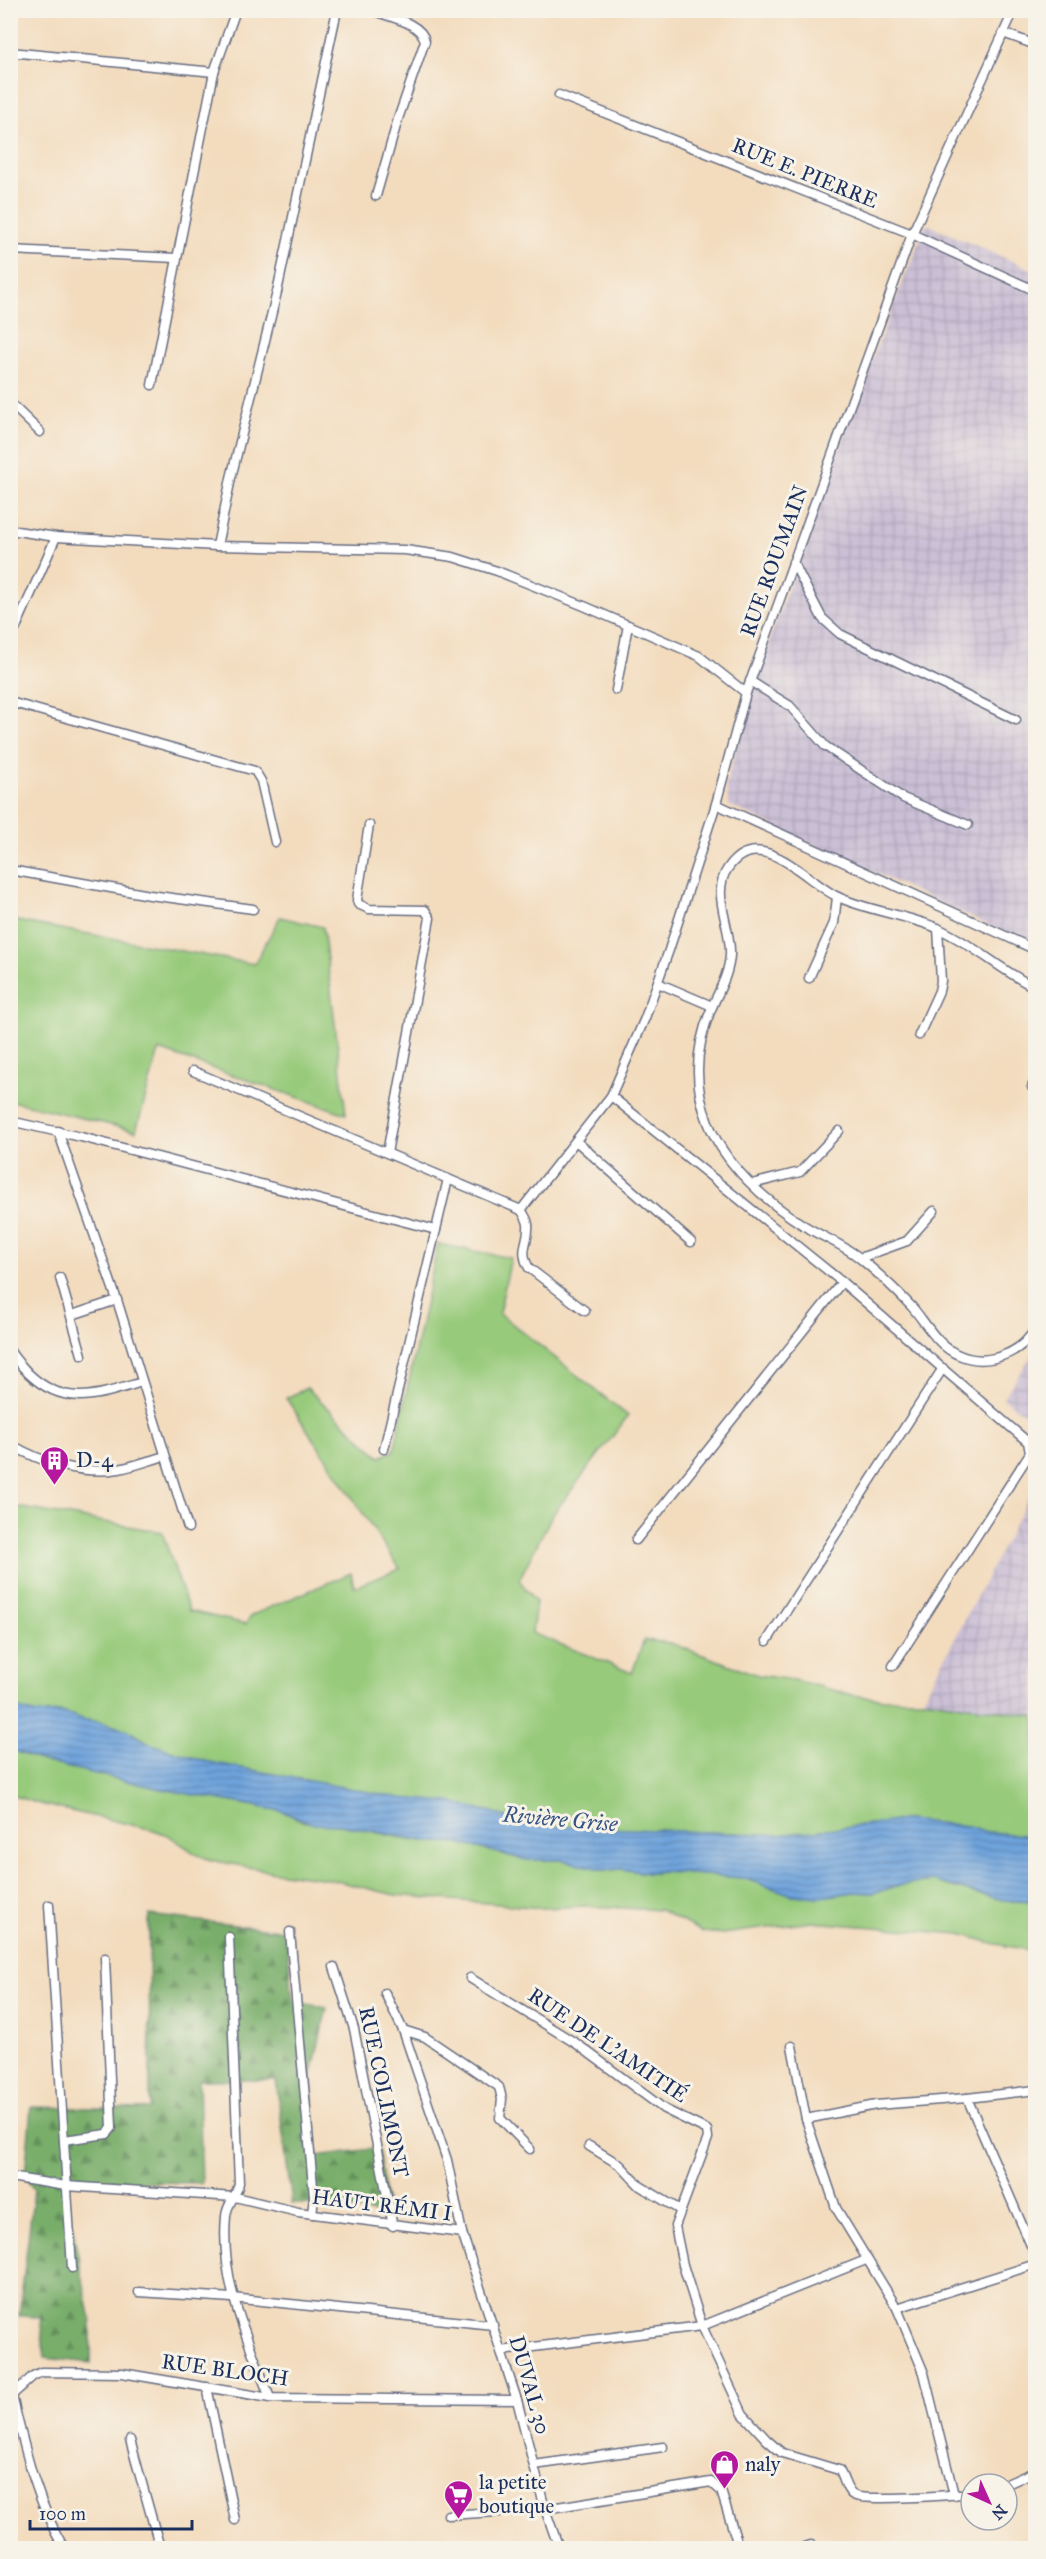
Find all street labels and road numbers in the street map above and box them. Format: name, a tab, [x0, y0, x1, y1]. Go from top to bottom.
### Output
street label: RUE E. PIERRE	[728, 132, 882, 214]
street label: RUE ROUMAIN	[735, 481, 814, 640]
street label: RUE DE L'AMITIÉ	[523, 1981, 694, 2108]
street label: RUE COLIMONT	[353, 2004, 415, 2180]
street label: HAUT RÉMI I	[310, 2183, 454, 2226]
street label: DUVAL 30	[504, 2333, 556, 2437]
street label: RUE BLOCH	[160, 2348, 290, 2392]

